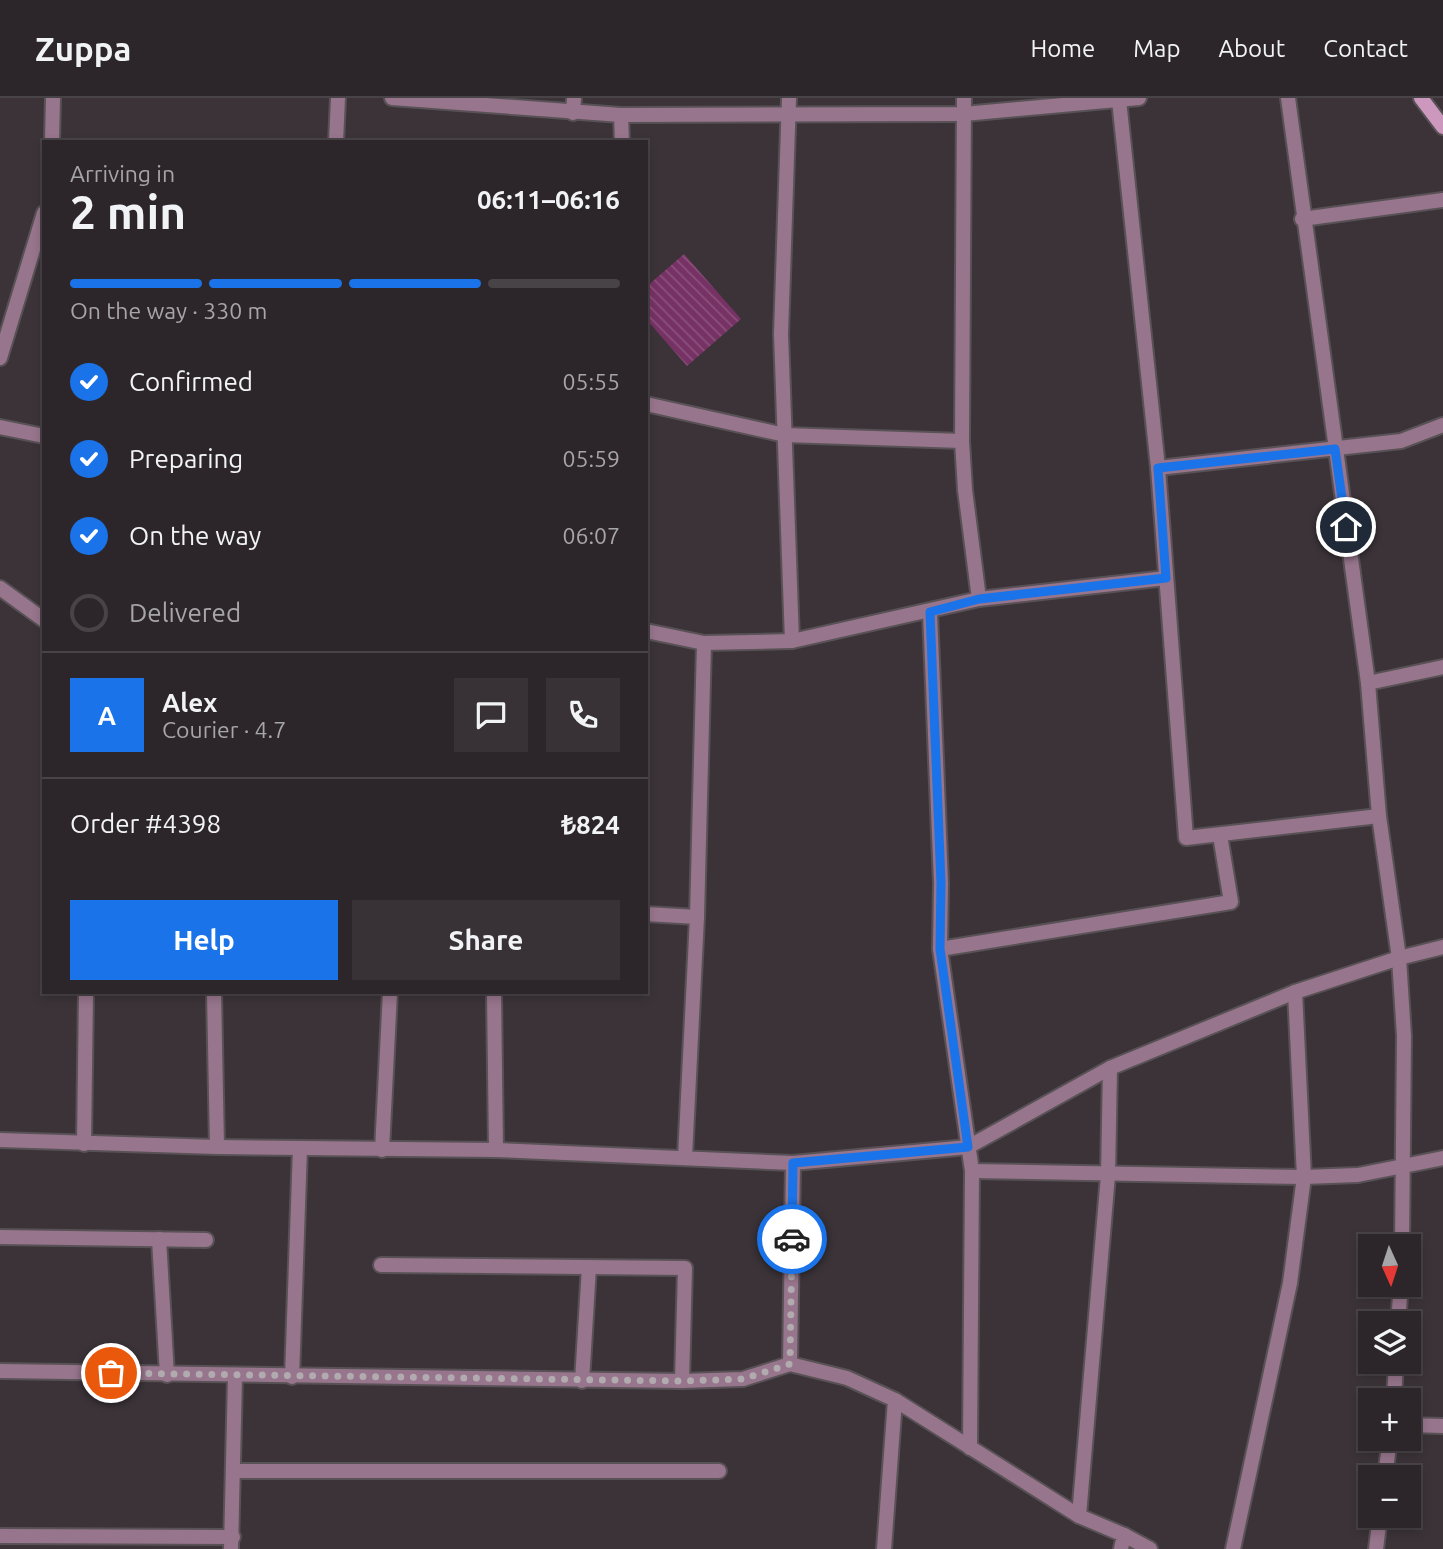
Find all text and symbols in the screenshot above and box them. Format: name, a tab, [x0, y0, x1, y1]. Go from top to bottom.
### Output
text: Zuppa	[35, 30, 131, 67]
text: Home	[1030, 35, 1095, 62]
text: Map	[1133, 35, 1180, 62]
text: About	[1218, 35, 1285, 62]
text: Contact	[1323, 35, 1408, 62]
text: Arriving in	[70, 161, 175, 186]
text: 06:11–06:16	[477, 185, 620, 214]
text: 2 min	[70, 186, 186, 238]
text: On the way · 330 m	[70, 298, 267, 323]
icon: check	[70, 363, 108, 401]
text: Confirmed	[129, 367, 253, 396]
text: 05:55	[562, 369, 620, 394]
icon: check	[70, 440, 108, 478]
text: Preparing	[129, 444, 243, 473]
text: 05:59	[562, 446, 620, 471]
pin	[1316, 497, 1376, 557]
icon: home	[1327, 508, 1365, 546]
icon: check	[70, 517, 108, 555]
text: On the way	[129, 521, 261, 550]
text: 06:07	[562, 523, 620, 548]
text: Delivered	[129, 598, 241, 627]
button: chat	[454, 678, 528, 752]
button: phone	[546, 678, 620, 752]
text: Alex	[162, 688, 217, 717]
text: A	[98, 701, 116, 730]
text: Courier · 4.7	[162, 717, 286, 742]
text: Order #4398	[70, 809, 221, 838]
text: ₺824	[561, 810, 620, 839]
button: Help	[70, 900, 338, 980]
button: Share	[352, 900, 620, 980]
courier	[757, 1204, 827, 1274]
icon: car	[773, 1220, 811, 1258]
north arrow	[1358, 1234, 1421, 1297]
map controls	[1358, 1234, 1421, 1528]
button: layers	[1358, 1311, 1421, 1374]
pin	[81, 1343, 141, 1403]
icon: bag	[92, 1354, 130, 1392]
button: +	[1358, 1388, 1421, 1451]
button: −	[1358, 1465, 1421, 1528]

